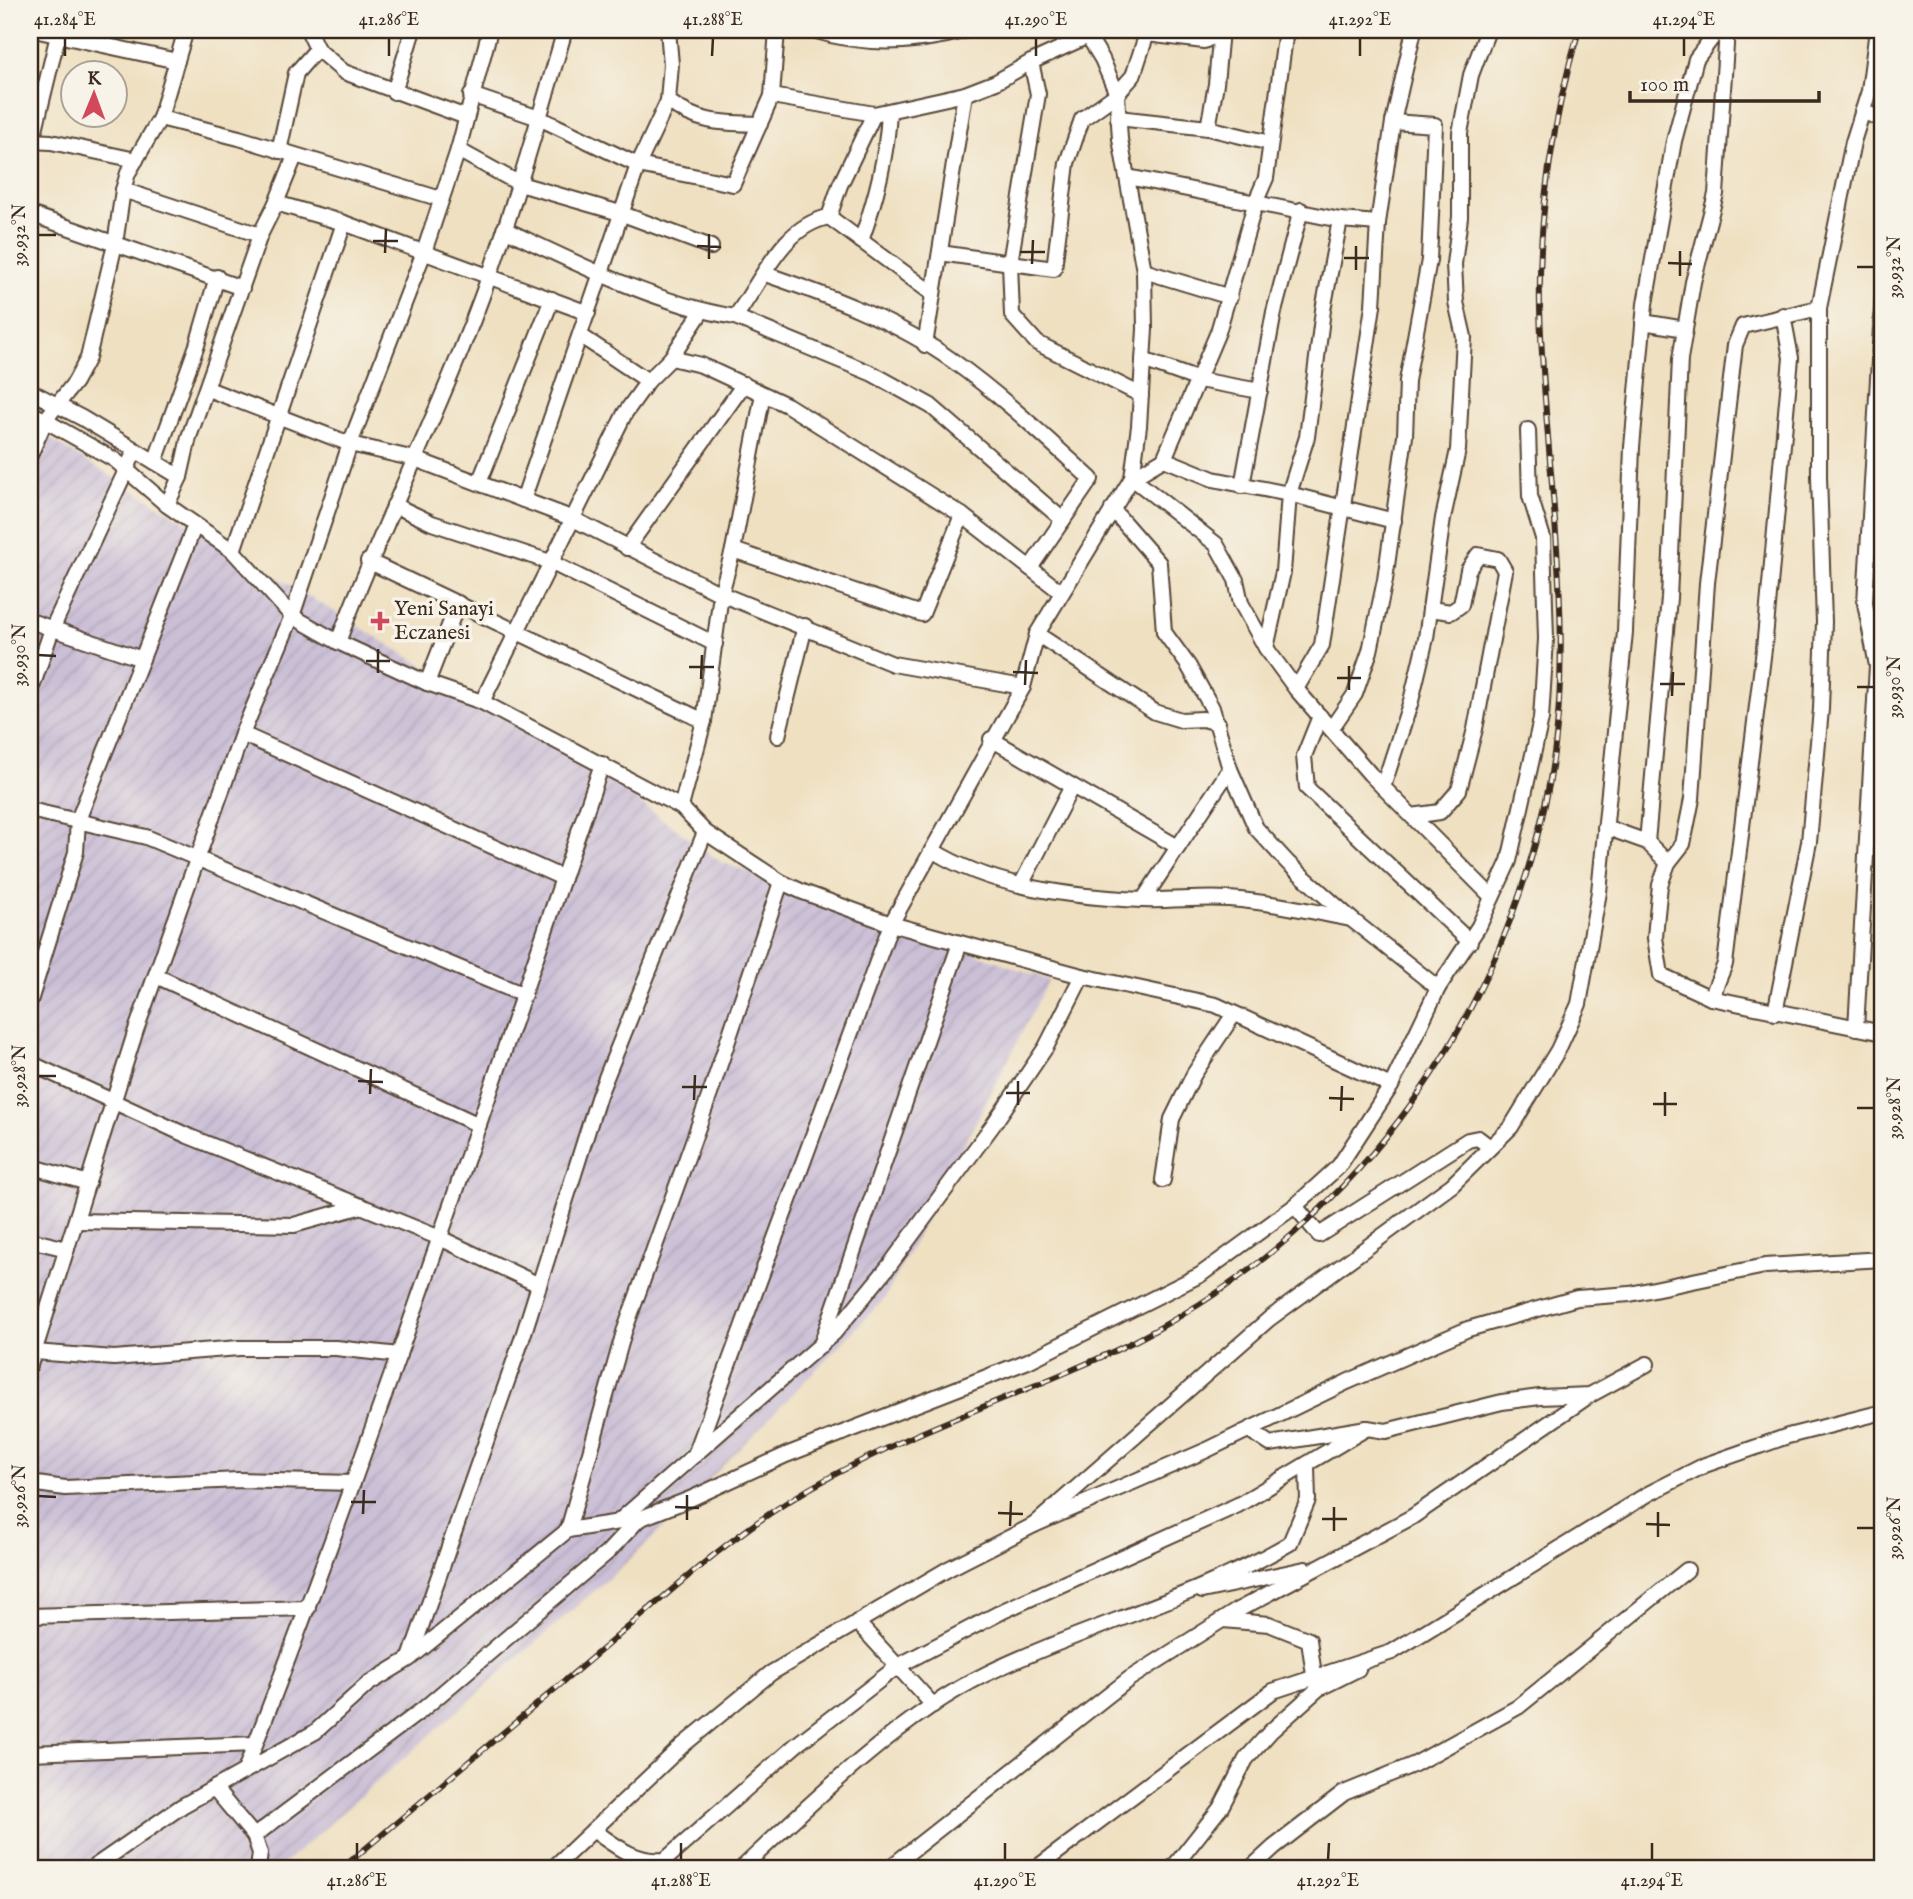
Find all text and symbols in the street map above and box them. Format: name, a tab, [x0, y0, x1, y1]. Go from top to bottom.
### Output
text: 41.284°E	[34, 9, 96, 32]
text: 41.286°E	[359, 9, 419, 32]
text: 41.288°E	[683, 9, 743, 32]
text: 41.290°E	[1005, 9, 1067, 32]
text: 41.292°E	[1329, 9, 1391, 32]
text: 41.294°E	[1653, 9, 1715, 32]
north arrow	[60, 60, 130, 130]
scale bar	[1630, 60, 1818, 104]
text: K	[87, 67, 103, 91]
text: 100 m	[1640, 72, 1689, 99]
text: 39.932°N	[9, 203, 32, 266]
text: 39.932°N	[1884, 235, 1907, 298]
place label: Yeni Sanayi Eczanesi	[394, 596, 494, 647]
marker: Yeni Sanayi Eczanesi	[372, 613, 388, 629]
text: 39.930°N	[9, 623, 32, 687]
text: 39.930°N	[1884, 655, 1907, 719]
text: 39.928°N	[9, 1044, 32, 1108]
text: 39.928°N	[1884, 1076, 1907, 1140]
text: 39.926°N	[9, 1464, 32, 1528]
text: 39.926°N	[1884, 1496, 1907, 1560]
text: 41.286°E	[327, 1870, 387, 1893]
text: 41.288°E	[651, 1870, 711, 1893]
text: 41.290°E	[974, 1870, 1036, 1893]
text: 41.292°E	[1297, 1870, 1359, 1893]
text: 41.294°E	[1621, 1870, 1683, 1893]

